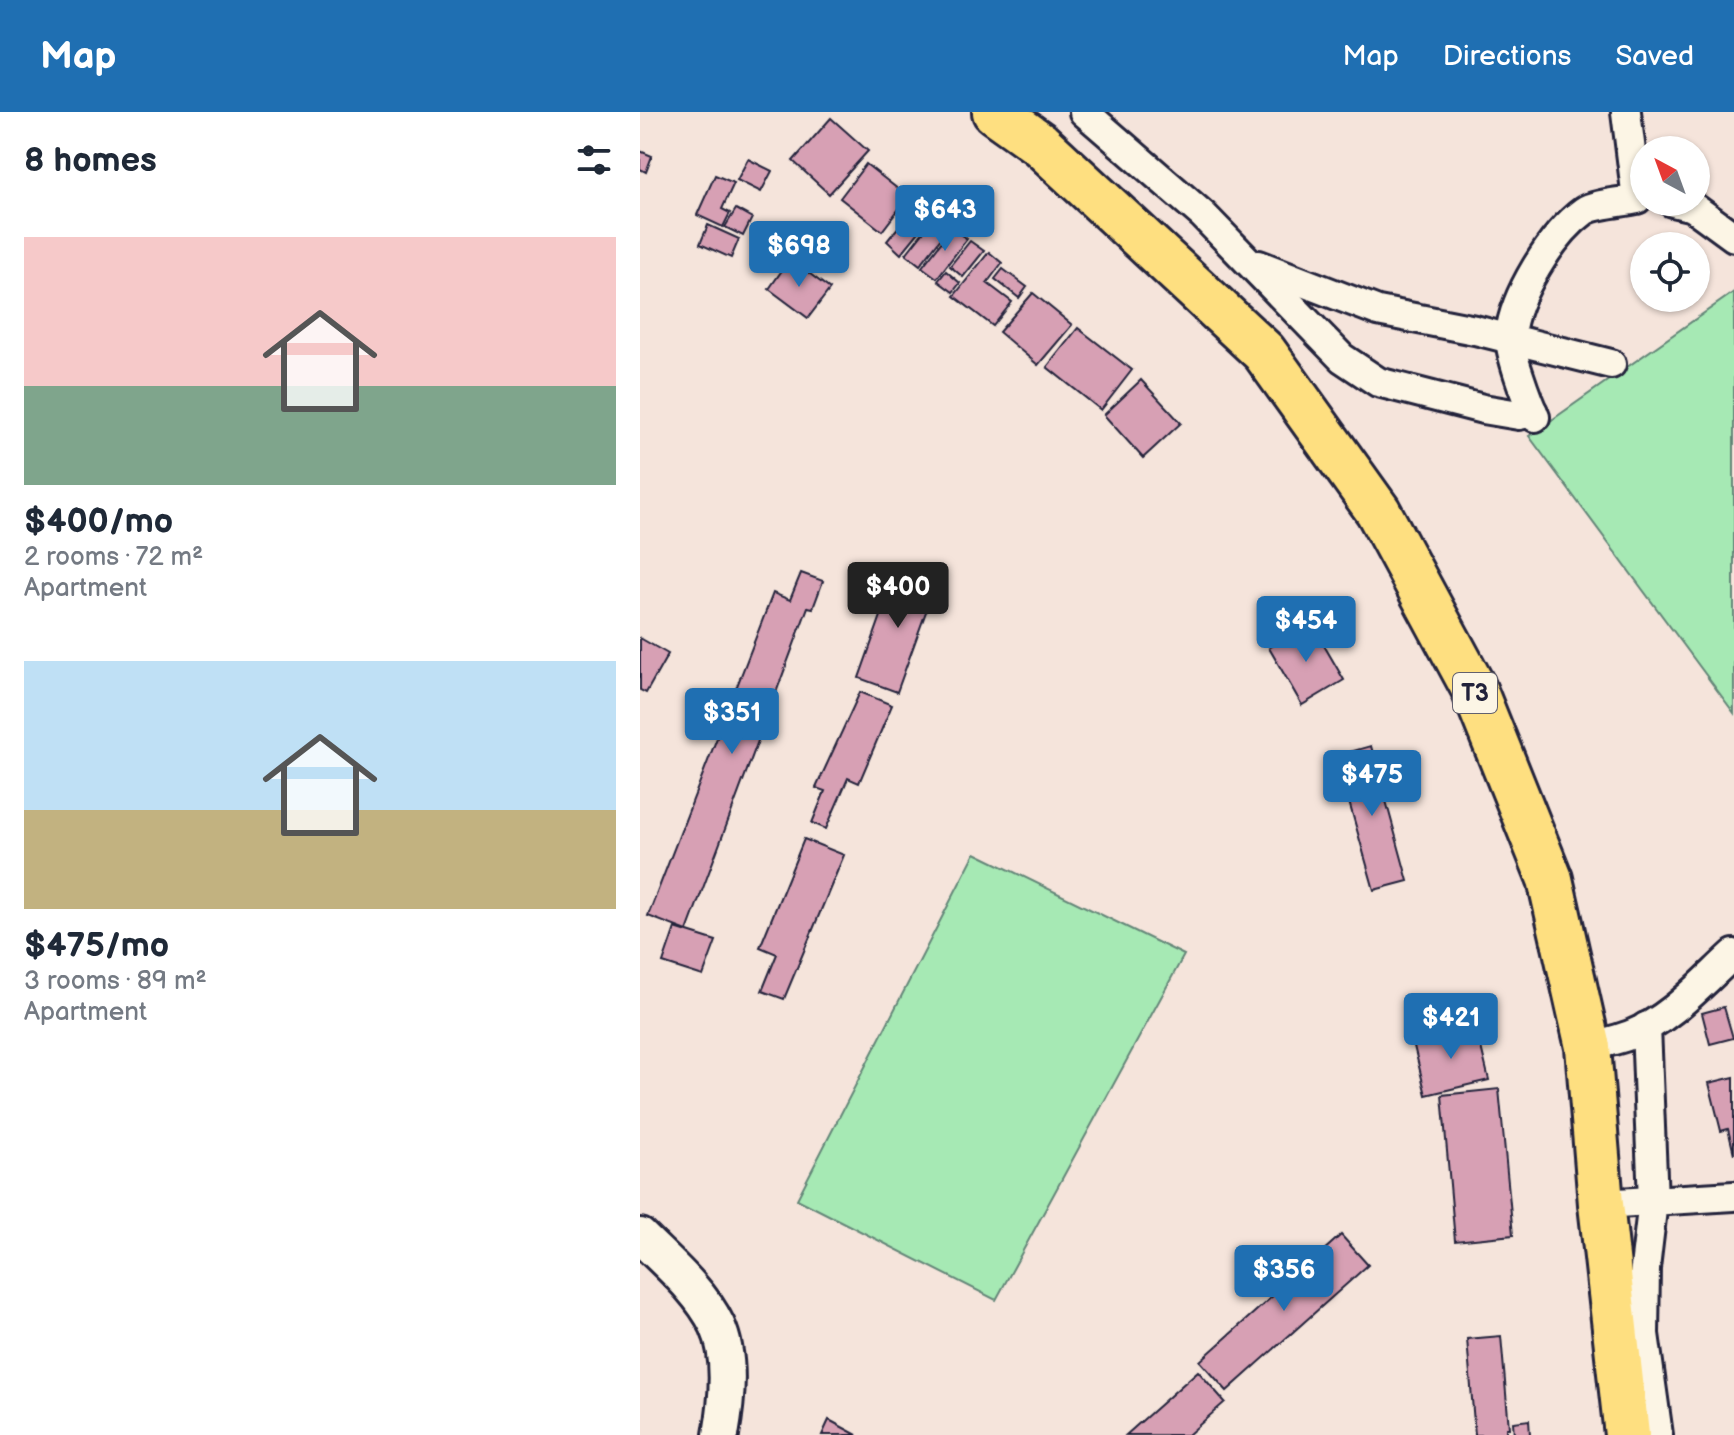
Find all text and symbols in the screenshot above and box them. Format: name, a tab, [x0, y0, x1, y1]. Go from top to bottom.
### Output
text: Map	[40, 34, 116, 79]
text: Map	[1342, 40, 1399, 73]
text: Directions	[1443, 40, 1571, 73]
text: Saved	[1615, 40, 1694, 73]
north arrow	[1630, 136, 1710, 216]
map controls	[1630, 136, 1710, 312]
icon: filters	[572, 138, 616, 182]
text: 8 homes	[24, 140, 157, 181]
pin: $643	[898, 185, 992, 253]
text: $643	[913, 195, 977, 226]
pin: $698	[752, 221, 846, 289]
text: $698	[767, 231, 831, 262]
button: locate	[1630, 232, 1710, 312]
icon: home	[248, 289, 392, 433]
text: $400/mo	[24, 501, 173, 542]
text: 2 rooms · 72 m²	[24, 542, 203, 573]
pin: $400	[851, 562, 945, 630]
text: $400	[866, 572, 930, 603]
text: Apartment	[24, 573, 147, 604]
pin: $454	[1259, 596, 1353, 664]
text: $454	[1275, 606, 1337, 637]
road number: T3	[1453, 673, 1497, 713]
pin: $351	[685, 688, 779, 756]
text: $351	[703, 698, 761, 729]
icon: home	[248, 713, 392, 857]
pin: $475	[1325, 750, 1419, 818]
text: $475	[1341, 760, 1403, 791]
text: $475/mo	[24, 925, 169, 966]
text: 3 rooms · 89 m²	[24, 966, 207, 997]
pin: $421	[1404, 993, 1498, 1061]
text: Apartment	[24, 997, 147, 1028]
text: $421	[1422, 1003, 1480, 1034]
pin: $356	[1237, 1245, 1331, 1313]
text: $356	[1252, 1255, 1316, 1286]

